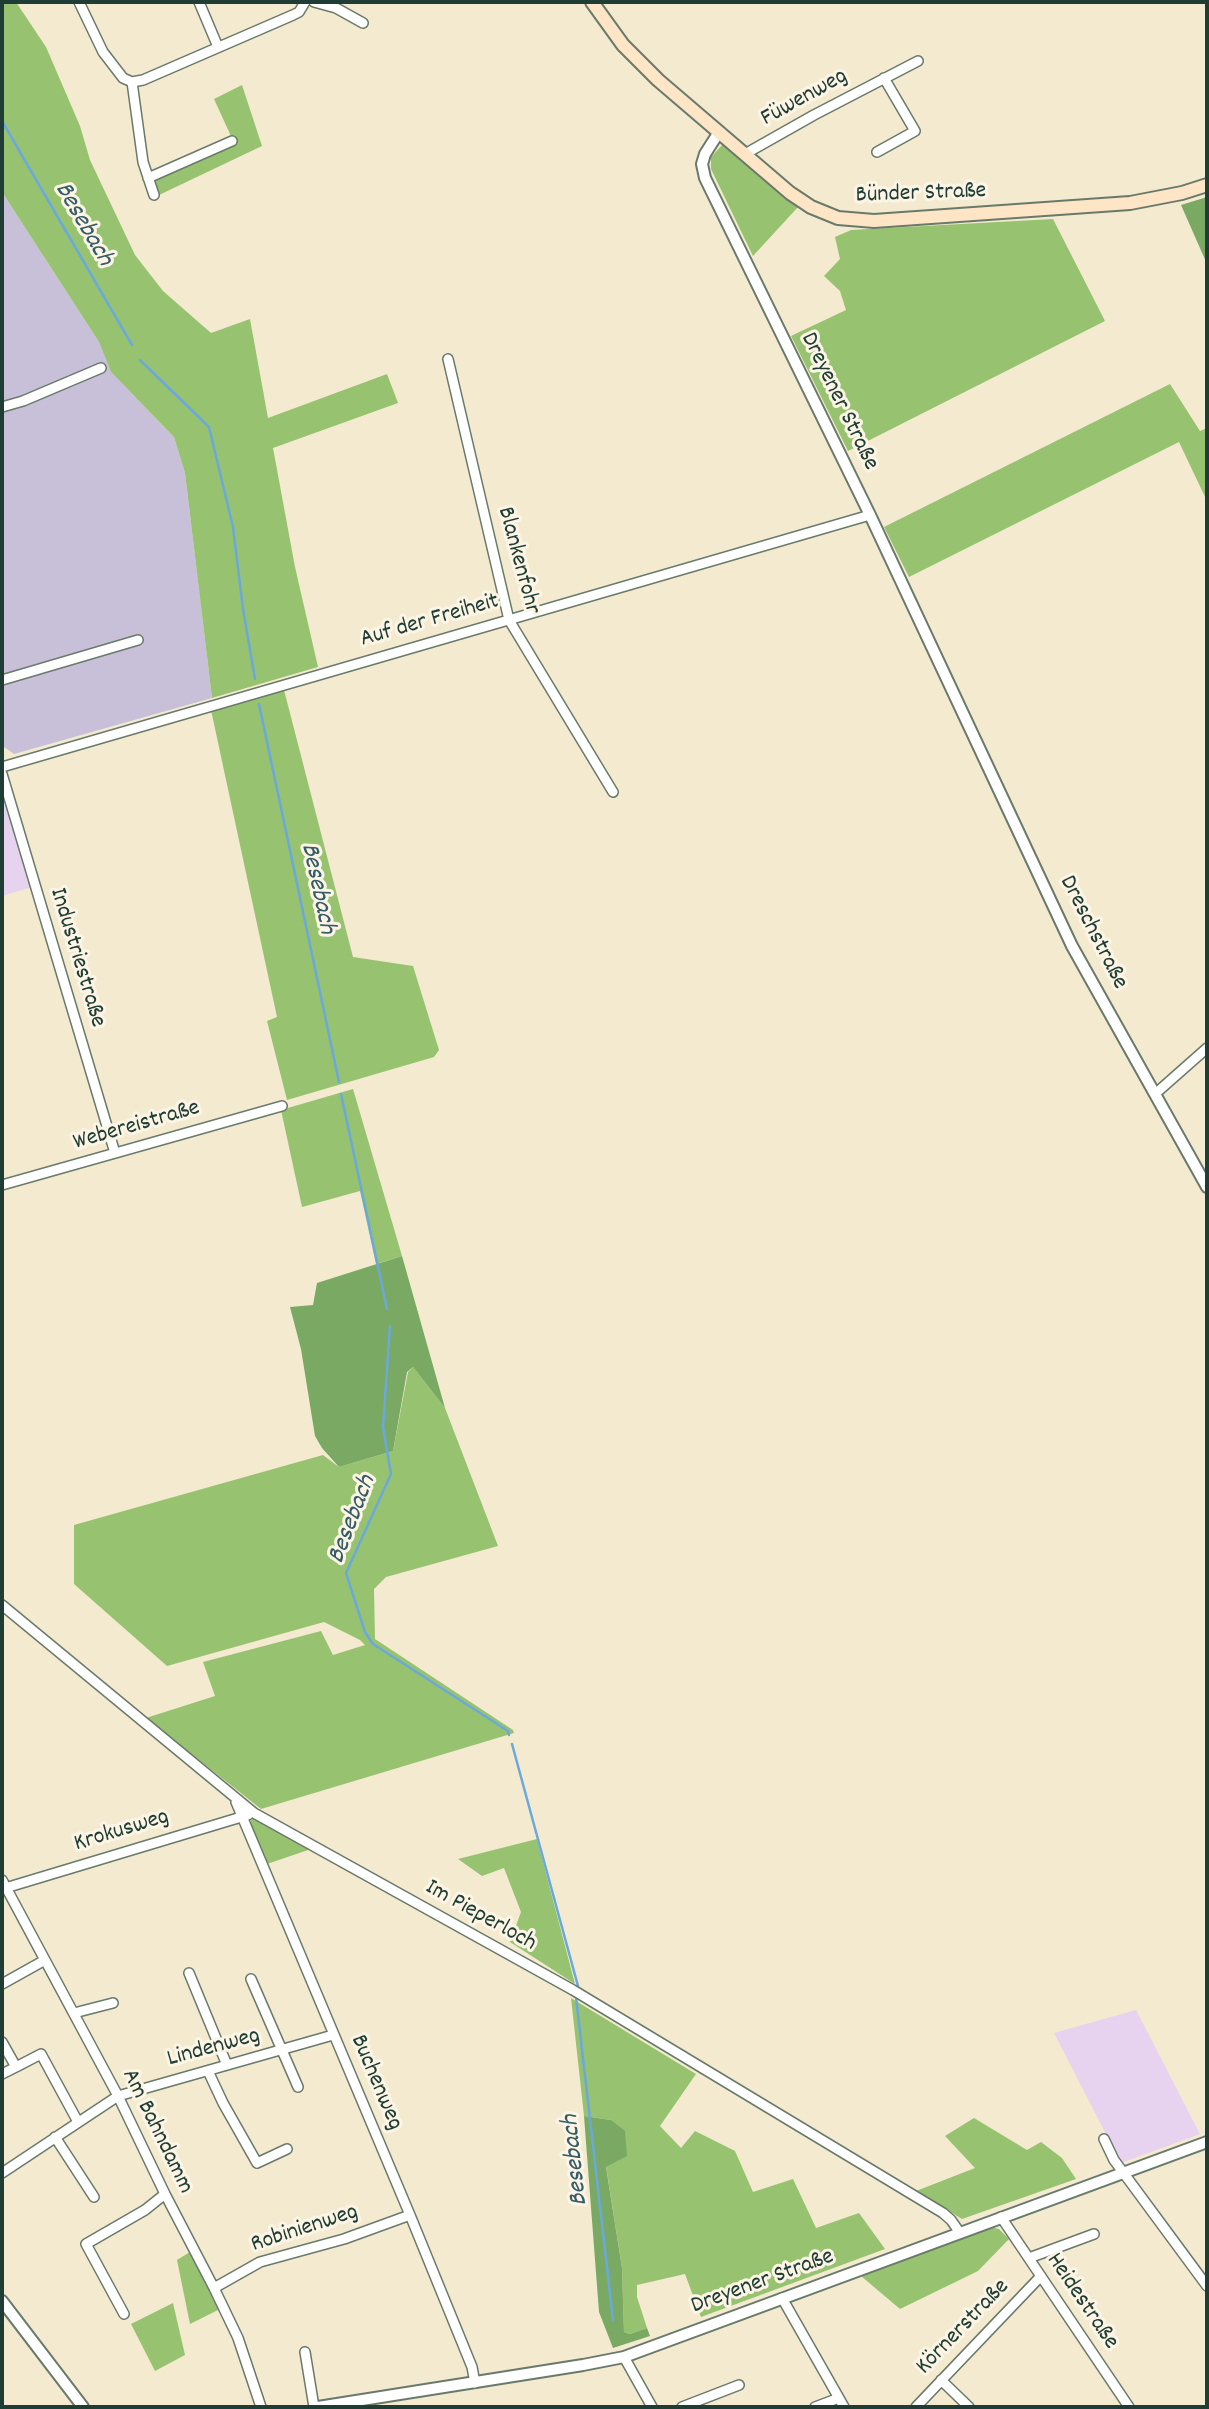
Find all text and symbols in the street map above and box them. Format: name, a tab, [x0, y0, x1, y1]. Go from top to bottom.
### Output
street label: Füwenweg	[757, 63, 853, 135]
water label: Besebach	[45, 177, 119, 273]
street label: Bünder Straße	[855, 178, 987, 212]
street label: Dreyener Straße	[792, 328, 884, 476]
street label: Blankenfohr	[489, 504, 545, 618]
street label: Auf der Freiheit	[357, 588, 503, 656]
water label: Besebach	[291, 841, 341, 937]
street label: Dreschstraße	[1051, 871, 1133, 995]
street label: Industriestraße	[41, 885, 111, 1031]
street label: Webereistraße	[70, 1095, 204, 1159]
water label: Besebach	[323, 1471, 385, 1569]
street label: Krokusweg	[71, 1804, 173, 1860]
street label: Im Pieperloch	[419, 1875, 541, 1959]
street label: Lindenweg	[165, 2023, 263, 2075]
street label: Buchenweg	[342, 2031, 408, 2135]
street label: Am Bahndamm	[113, 2065, 199, 2199]
water label: Besebach	[557, 2113, 597, 2207]
street label: Robinienweg	[248, 2199, 362, 2261]
street label: Dreyener Straße	[688, 2244, 838, 2322]
street label: Heidestraße	[1038, 2248, 1124, 2356]
street label: Körnerstraße	[911, 2274, 1017, 2382]

